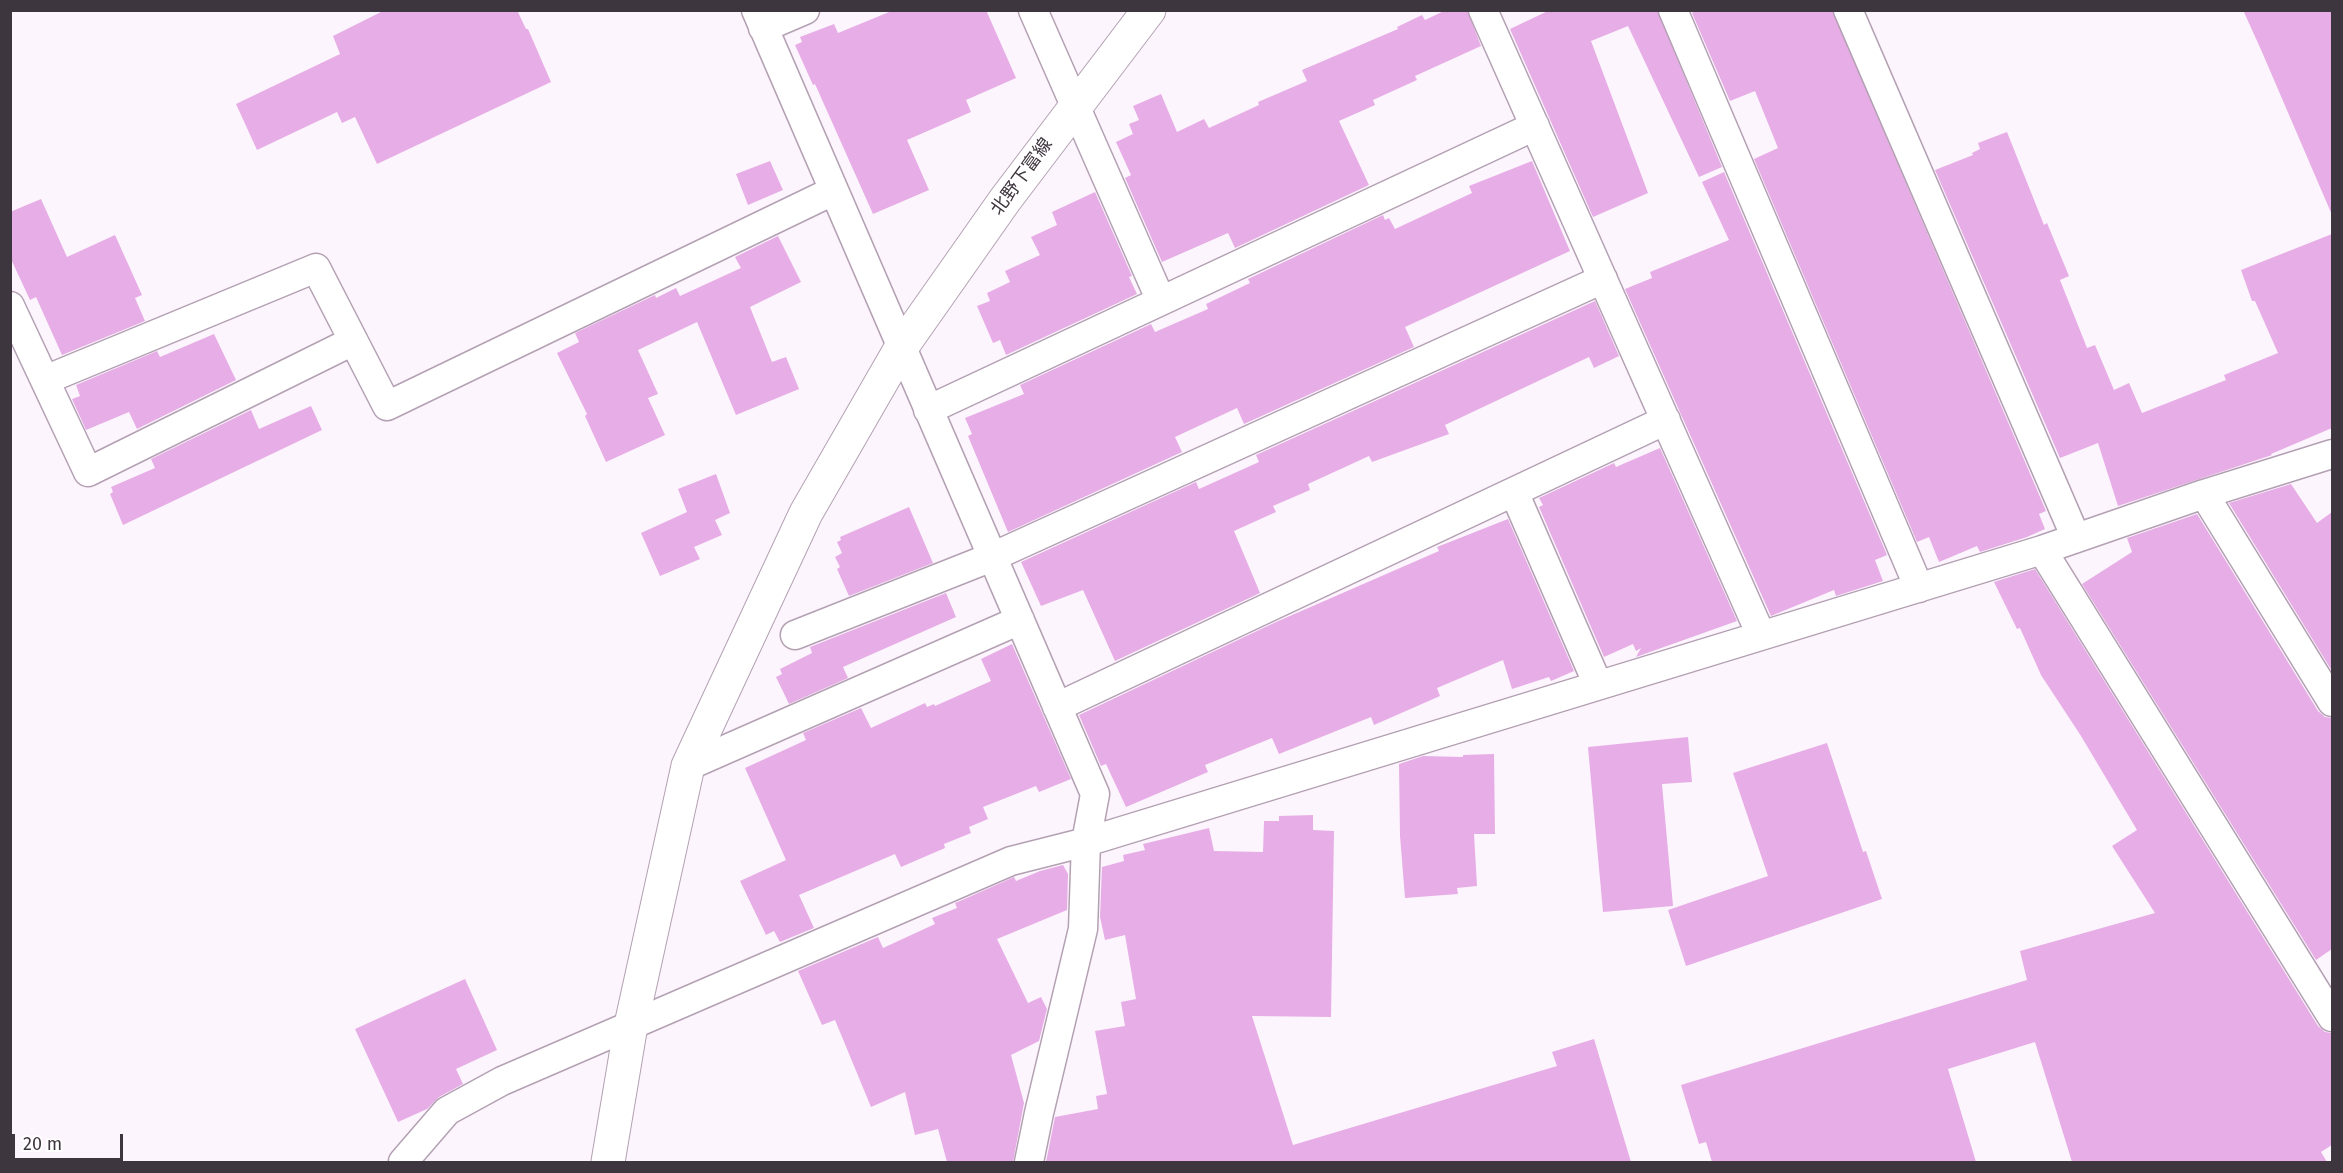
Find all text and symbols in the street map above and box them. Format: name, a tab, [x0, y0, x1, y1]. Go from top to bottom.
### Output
street label: 北野下富線	[987, 134, 1057, 220]
scale bar	[15, 1122, 126, 1160]
text: 20 m	[23, 1133, 62, 1155]

